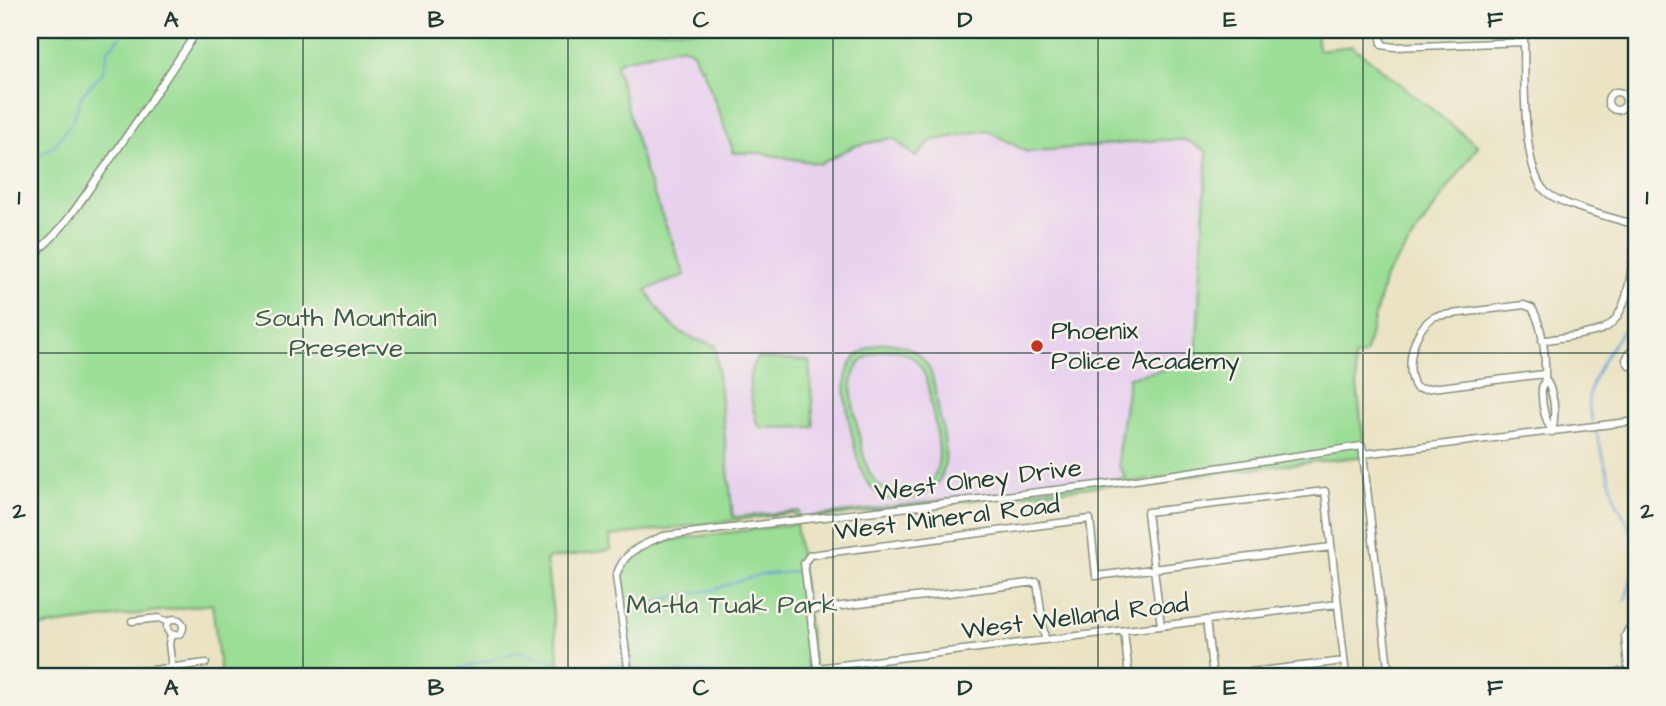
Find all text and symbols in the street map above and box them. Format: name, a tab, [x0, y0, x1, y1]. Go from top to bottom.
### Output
text: A	[164, 4, 179, 36]
text: B	[428, 4, 445, 36]
text: C	[693, 4, 710, 36]
text: D	[958, 4, 973, 36]
text: E	[1223, 4, 1237, 36]
text: F	[1487, 4, 1504, 36]
text: 1	[18, 181, 21, 213]
text: 1	[1646, 181, 1649, 213]
park label: South Mountain Preserve	[255, 300, 437, 366]
place label: Phoenix Police Academy	[1051, 313, 1239, 381]
marker: Phoenix Police Academy	[1029, 338, 1045, 354]
street label: West Olney Drive	[872, 449, 1084, 513]
street label: West Mineral Road	[832, 486, 1062, 550]
text: 2	[11, 495, 26, 527]
text: 2	[1639, 495, 1654, 527]
street label: West Welland Road	[959, 585, 1191, 649]
park label: Ma-Ha Tuak Park	[626, 587, 838, 623]
text: A	[164, 672, 179, 704]
text: B	[428, 672, 445, 704]
text: C	[693, 672, 710, 704]
text: D	[958, 672, 973, 704]
text: E	[1223, 672, 1237, 704]
text: F	[1487, 672, 1504, 704]

